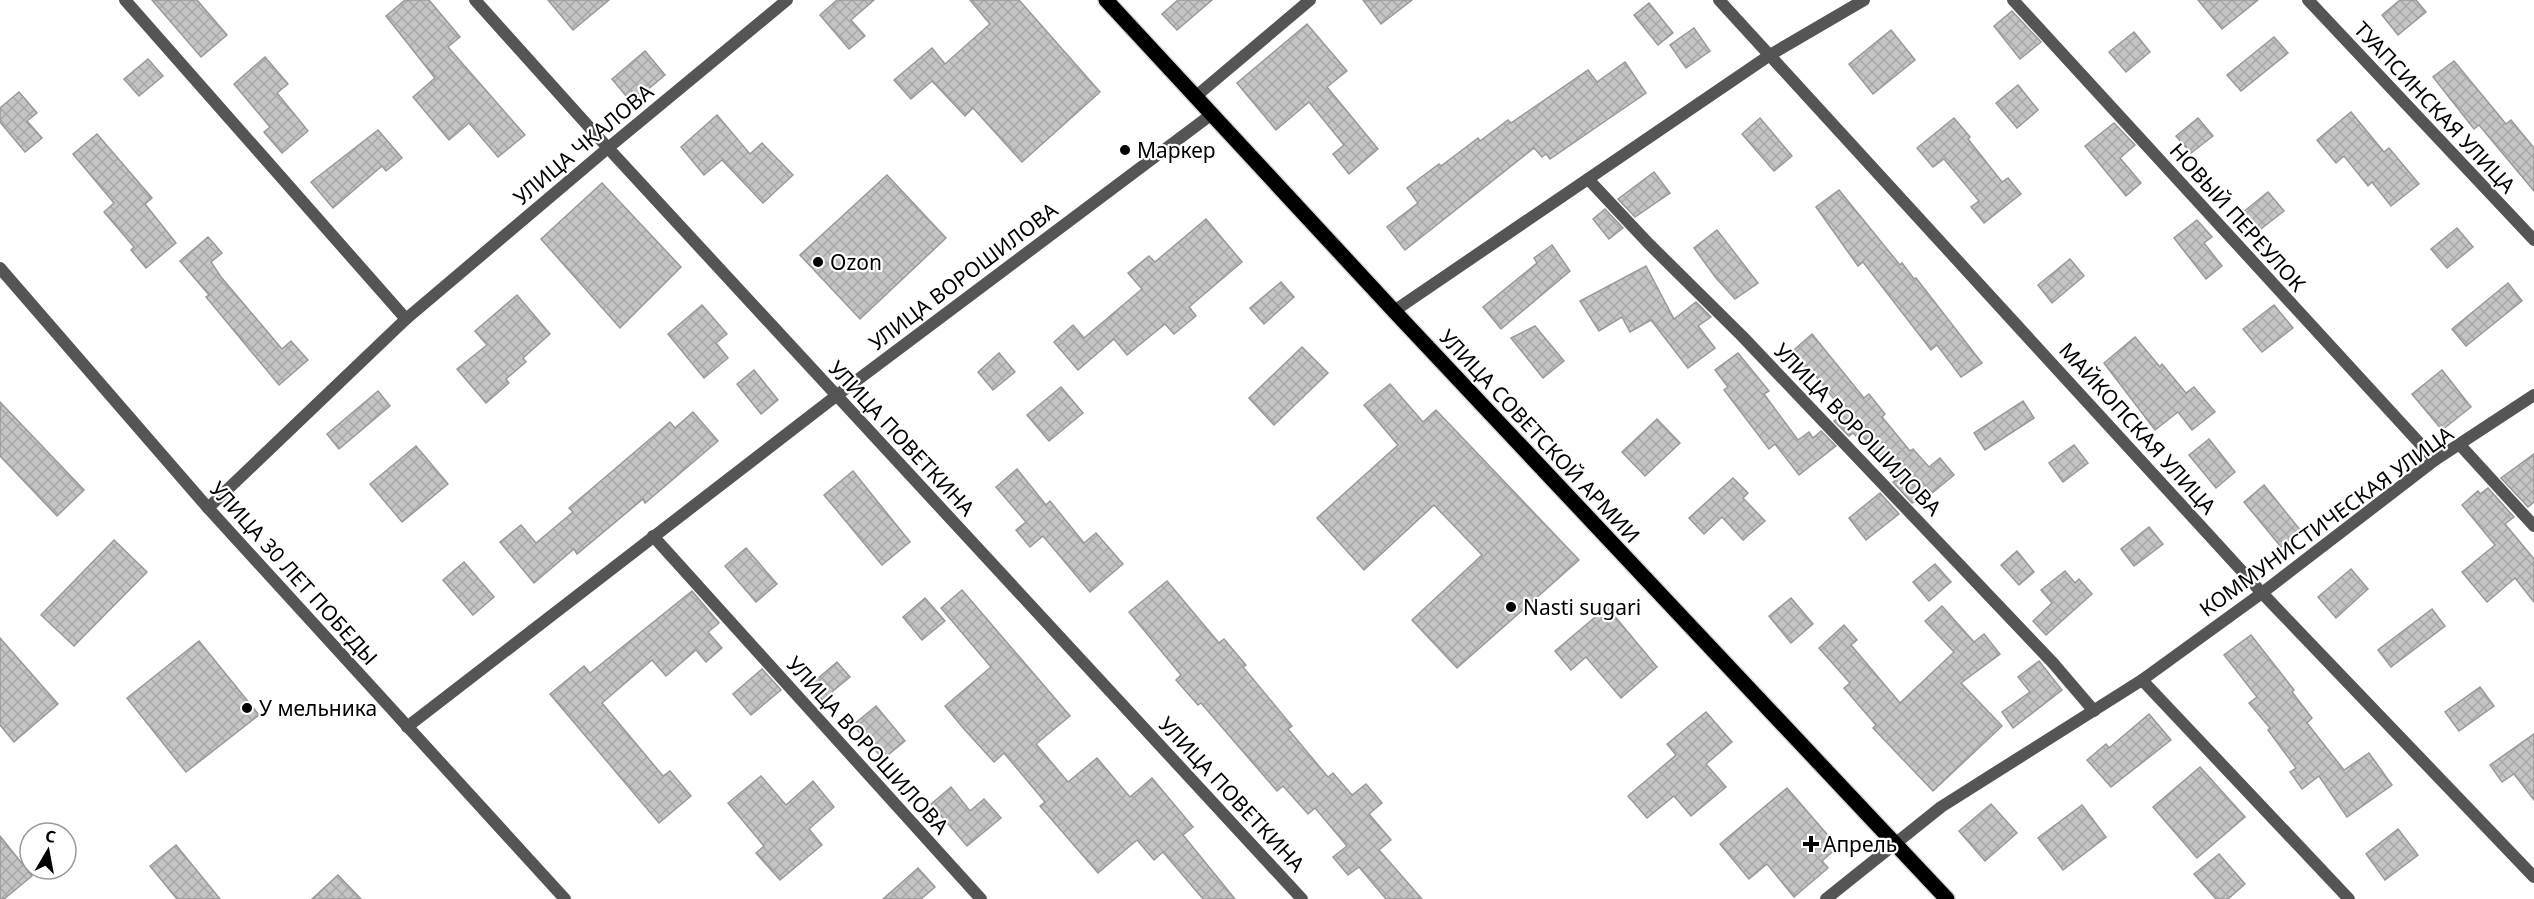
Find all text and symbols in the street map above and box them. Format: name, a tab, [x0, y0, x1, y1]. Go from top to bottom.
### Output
street label: ТУАПСИНСКАЯ УЛИЦА	[2348, 15, 2522, 199]
street label: УЛИЦА ЧКАЛОВА	[507, 77, 659, 211]
place label: Маркер	[1137, 136, 1216, 164]
street label: НОВЫЙ ПЕРЕУЛОК	[2164, 137, 2312, 297]
marker: Маркер	[1118, 143, 1132, 157]
street label: УЛИЦА ВОРОШИЛОВА	[863, 195, 1064, 356]
place label: Ozon	[830, 248, 882, 276]
marker: Ozon	[811, 255, 825, 269]
street label: УЛИЦА СОВЕТСКОЙ АРМИИ	[1434, 323, 1646, 549]
street label: МАЙКОПСКАЯ УЛИЦА	[2053, 336, 2223, 520]
street label: УЛИЦА ВОРОШИЛОВА	[1768, 337, 1948, 522]
street label: УЛИЦА ПОВЕТКИНА	[823, 354, 982, 522]
street label: КОММУНИСТИЧЕСКАЯ УЛИЦА	[2193, 419, 2459, 623]
street label: УЛИЦА 30 ЛЕТ ПОБЕДЫ	[204, 475, 384, 671]
place label: Nasti sugari	[1523, 593, 1641, 621]
marker: Nasti sugari	[1504, 600, 1518, 614]
street label: УЛИЦА ВОРОШИЛОВА	[781, 650, 956, 840]
place label: У мельника	[259, 694, 377, 722]
marker: У мельника	[240, 701, 254, 715]
street label: УЛИЦА ПОВЕТКИНА	[1153, 710, 1312, 878]
north arrow	[18, 821, 78, 881]
text: С	[44, 824, 58, 848]
place label: Апрель	[1823, 830, 1897, 858]
marker: Апрель	[1804, 837, 1818, 851]

